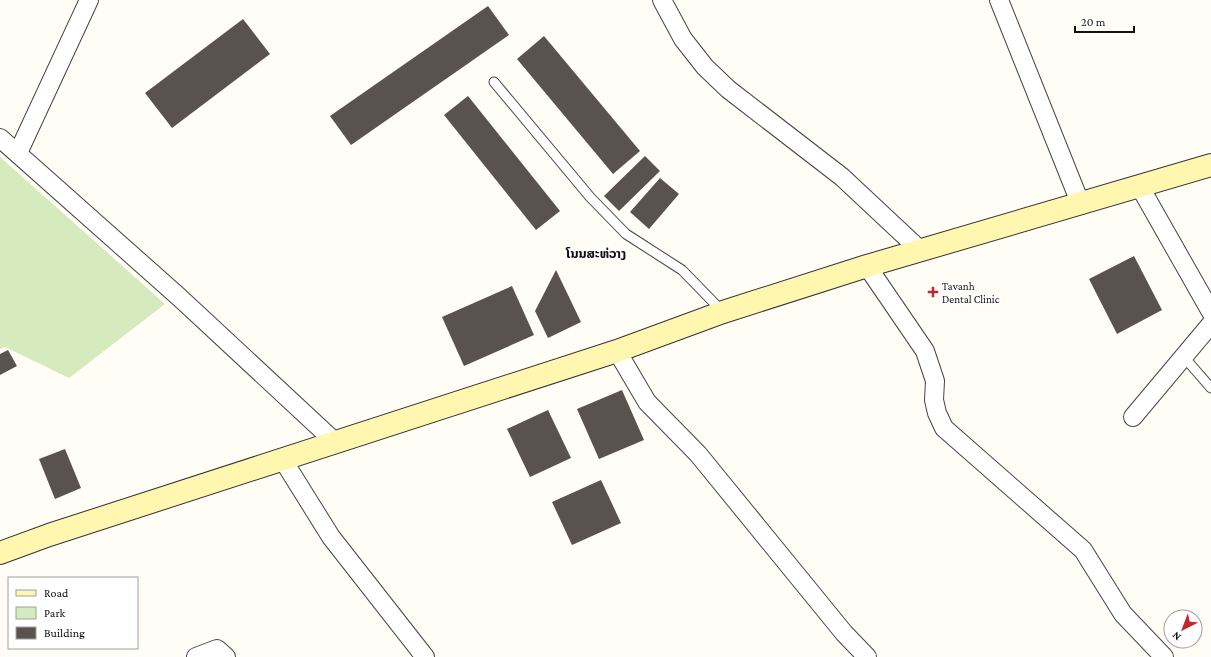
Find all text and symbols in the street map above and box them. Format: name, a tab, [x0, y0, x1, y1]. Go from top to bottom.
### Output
scale bar	[1075, 8, 1134, 34]
text: 20 m	[1081, 15, 1106, 29]
district label: ໂນນສະຫ່ວາງ	[565, 246, 626, 261]
place label: Tavanh Dental Clinic	[942, 280, 1000, 305]
marker: Tavanh Dental Clinic	[927, 286, 939, 298]
legend	[8, 577, 138, 649]
text: Road	[44, 586, 69, 600]
text: Park	[44, 606, 66, 620]
north arrow	[1163, 609, 1203, 649]
text: Building	[44, 626, 85, 640]
text: N	[1169, 629, 1183, 643]

